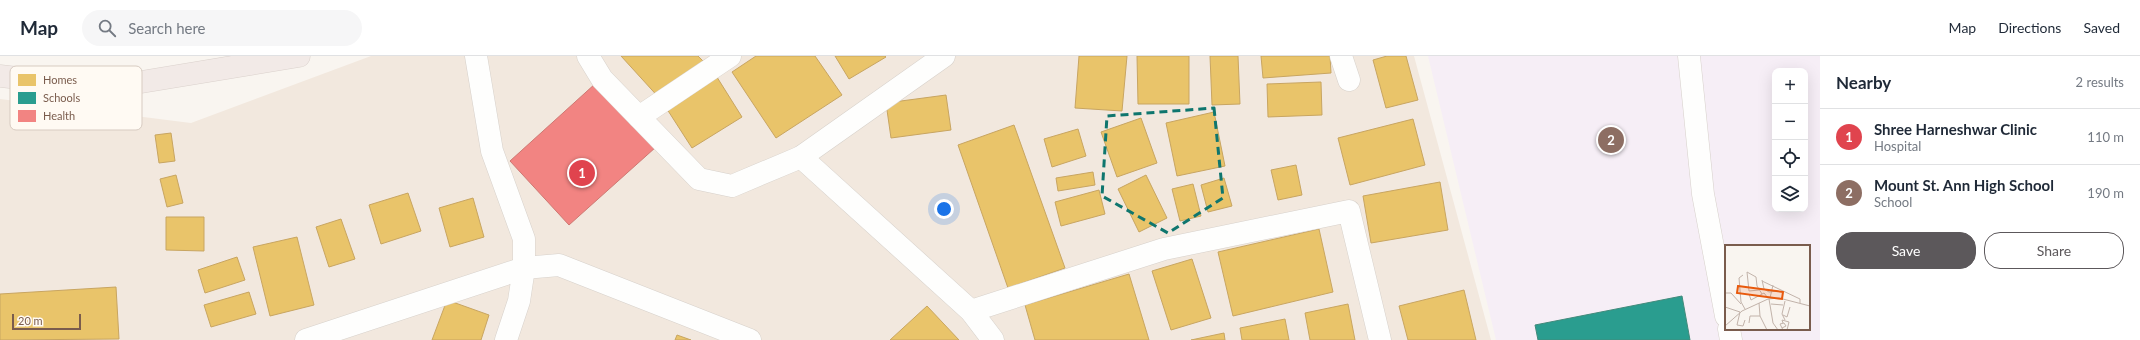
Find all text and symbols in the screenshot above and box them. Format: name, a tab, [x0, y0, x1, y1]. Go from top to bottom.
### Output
search box	[82, 10, 362, 46]
text: Map	[20, 16, 58, 39]
icon: search	[96, 17, 118, 39]
text: Search here	[128, 19, 206, 37]
text: Map	[1949, 19, 1976, 36]
text: Directions	[1998, 19, 2061, 36]
text: Saved	[2083, 19, 2120, 36]
legend	[10, 66, 142, 130]
map controls	[1772, 68, 1808, 212]
button: +	[1772, 68, 1808, 104]
text: Nearby	[1836, 72, 1891, 93]
text: Homes	[43, 73, 77, 86]
text: 2 results	[2076, 74, 2124, 90]
text: Schools	[43, 91, 80, 104]
button: −	[1772, 104, 1808, 140]
text: Health	[43, 109, 75, 122]
text: Shree Harneshwar Clinic	[1874, 120, 2037, 138]
pin: 2	[1598, 125, 1624, 155]
text: 1	[1845, 129, 1853, 145]
text: 110 m	[2087, 129, 2124, 145]
text: Hospital	[1874, 138, 1921, 154]
button: locate	[1772, 140, 1808, 176]
pin: 1	[569, 158, 595, 188]
button: layers	[1772, 176, 1808, 212]
text: Mount St. Ann High School	[1874, 176, 2054, 194]
text: 2	[1845, 185, 1853, 201]
text: 190 m	[2087, 185, 2124, 201]
text: School	[1874, 194, 1912, 210]
your location	[934, 199, 954, 219]
button: Save	[1836, 232, 1976, 269]
button: Share	[1984, 232, 2124, 269]
inset map	[1725, 245, 1810, 330]
scale bar	[12, 312, 81, 331]
text: 20 m	[18, 314, 43, 327]

